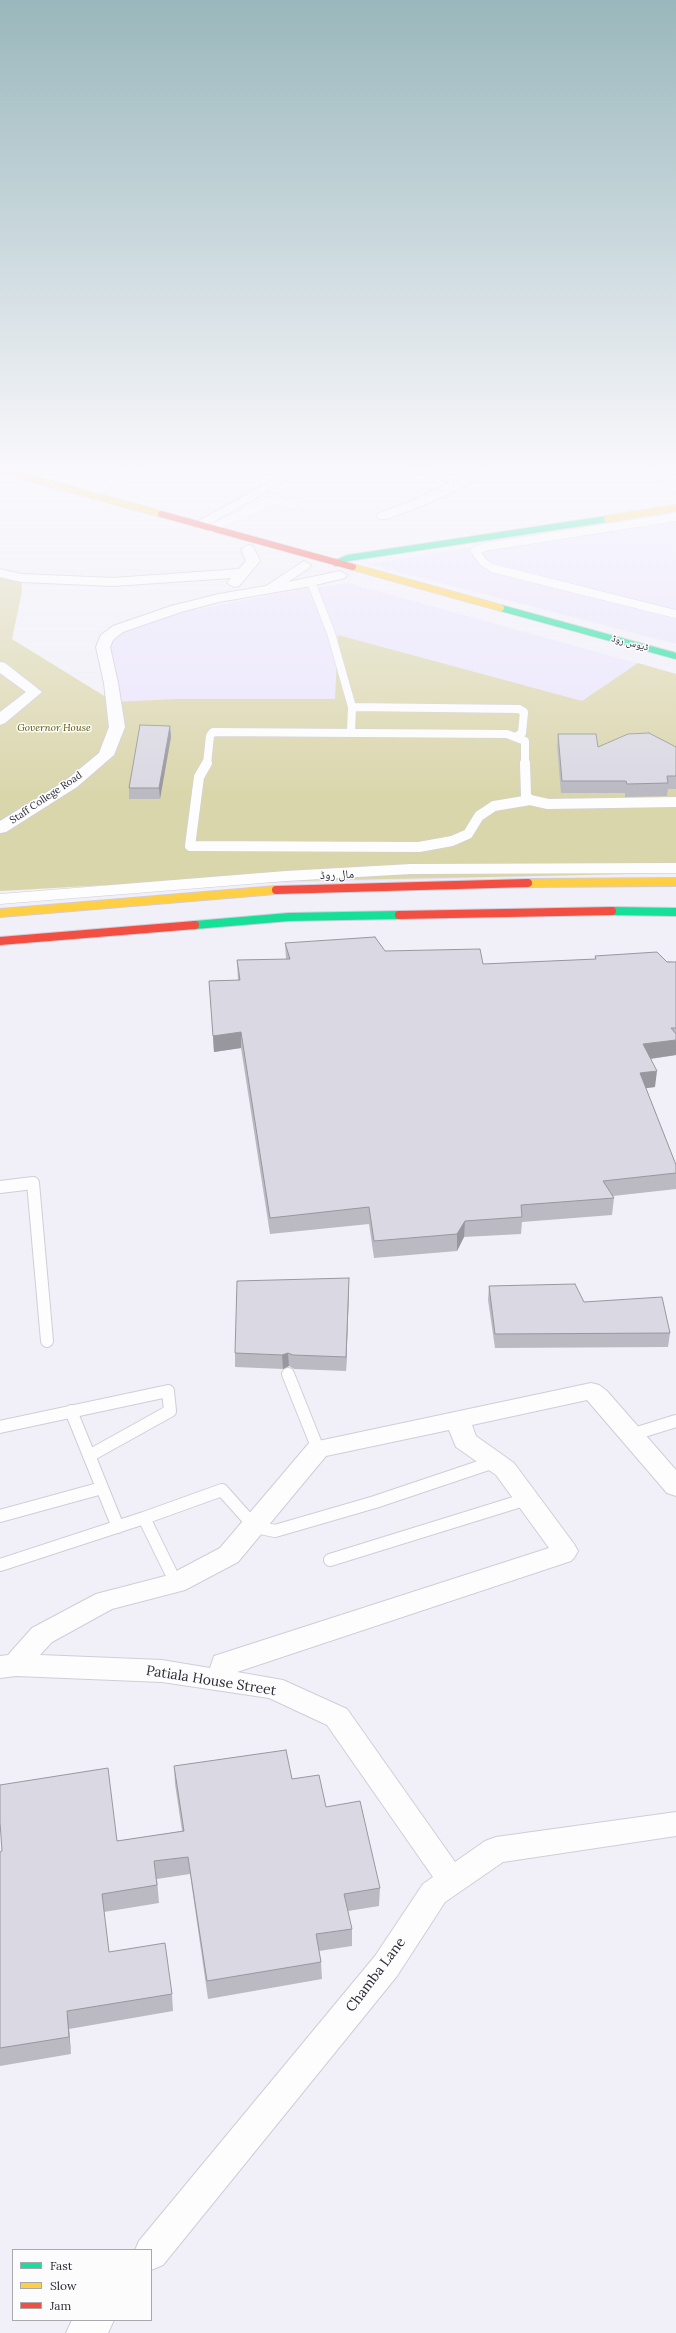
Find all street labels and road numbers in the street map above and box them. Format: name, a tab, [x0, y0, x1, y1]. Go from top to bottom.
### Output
street label: ڈیوس روڈ	[610, 632, 650, 654]
street label: Staff College Road	[8, 769, 84, 827]
street label: مال روڈ	[320, 867, 354, 883]
street label: Patiala House Street	[145, 1662, 277, 1700]
street label: Chamba Lane	[343, 1935, 409, 2015]

